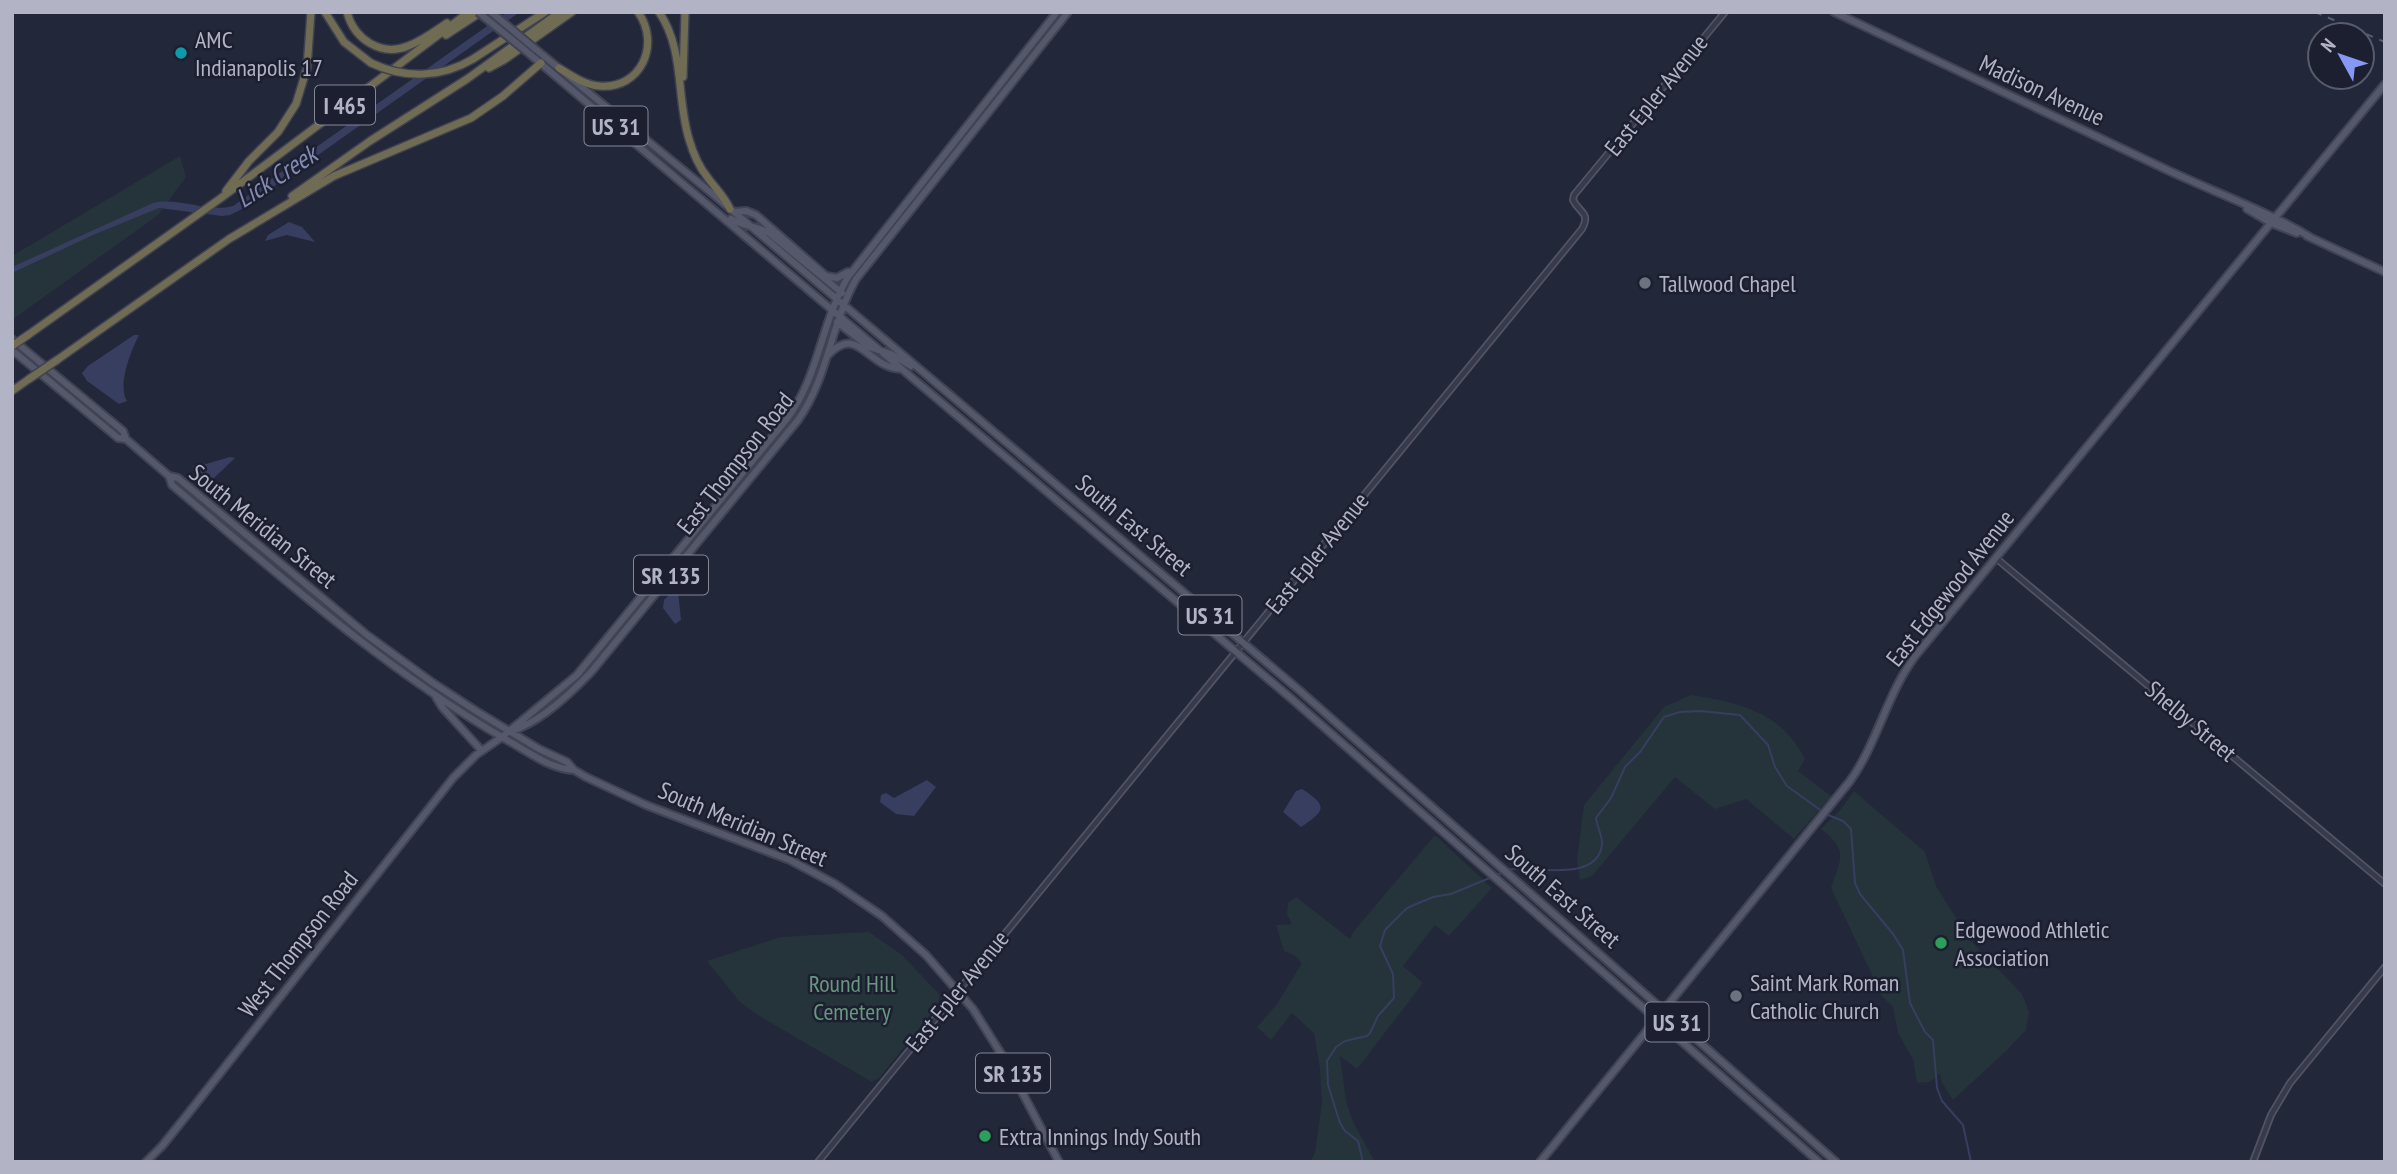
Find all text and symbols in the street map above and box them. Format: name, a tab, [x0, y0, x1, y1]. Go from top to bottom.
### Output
north arrow	[2306, 21, 2376, 91]
place label: AMC Indianapolis 17	[195, 24, 323, 83]
street label: East Epler Avenue	[1597, 28, 1715, 162]
text: N	[2315, 33, 2340, 57]
marker: AMC Indianapolis 17	[173, 45, 189, 61]
street label: Madison Avenue	[1974, 48, 2110, 132]
road number: I 465	[315, 86, 375, 124]
road number: US 31	[584, 106, 648, 146]
water label: Lick Creek	[229, 136, 325, 215]
place label: Tallwood Chapel	[1659, 268, 1796, 299]
marker: Tallwood Chapel	[1637, 275, 1653, 291]
street label: East Thompson Road	[670, 386, 800, 540]
street label: South Meridian Street	[183, 457, 343, 595]
street label: South East Street	[1069, 467, 1199, 583]
street label: East Epler Avenue	[1258, 486, 1376, 620]
street label: East Edgewood Avenue	[1879, 503, 2021, 673]
road number: SR 135	[634, 555, 708, 594]
road number: US 31	[1178, 596, 1242, 635]
street label: Shelby Street	[2139, 674, 2243, 768]
street label: South Meridian Street	[654, 774, 833, 874]
street label: South East Street	[1499, 837, 1627, 955]
street label: West Thompson Road	[231, 865, 365, 1023]
place label: Edgewood Athletic Association	[1955, 914, 2110, 973]
street label: East Epler Avenue	[898, 924, 1016, 1058]
marker: Edgewood Athletic Association	[1933, 935, 1949, 951]
place label: Saint Mark Roman Catholic Church	[1750, 967, 1899, 1026]
park label: Round Hill Cemetery	[809, 968, 896, 1027]
marker: Saint Mark Roman Catholic Church	[1728, 988, 1744, 1004]
road number: US 31	[1646, 1002, 1708, 1042]
road number: SR 135	[976, 1054, 1050, 1092]
place label: Extra Innings Indy South	[999, 1121, 1201, 1152]
marker: Extra Innings Indy South	[977, 1128, 993, 1144]

